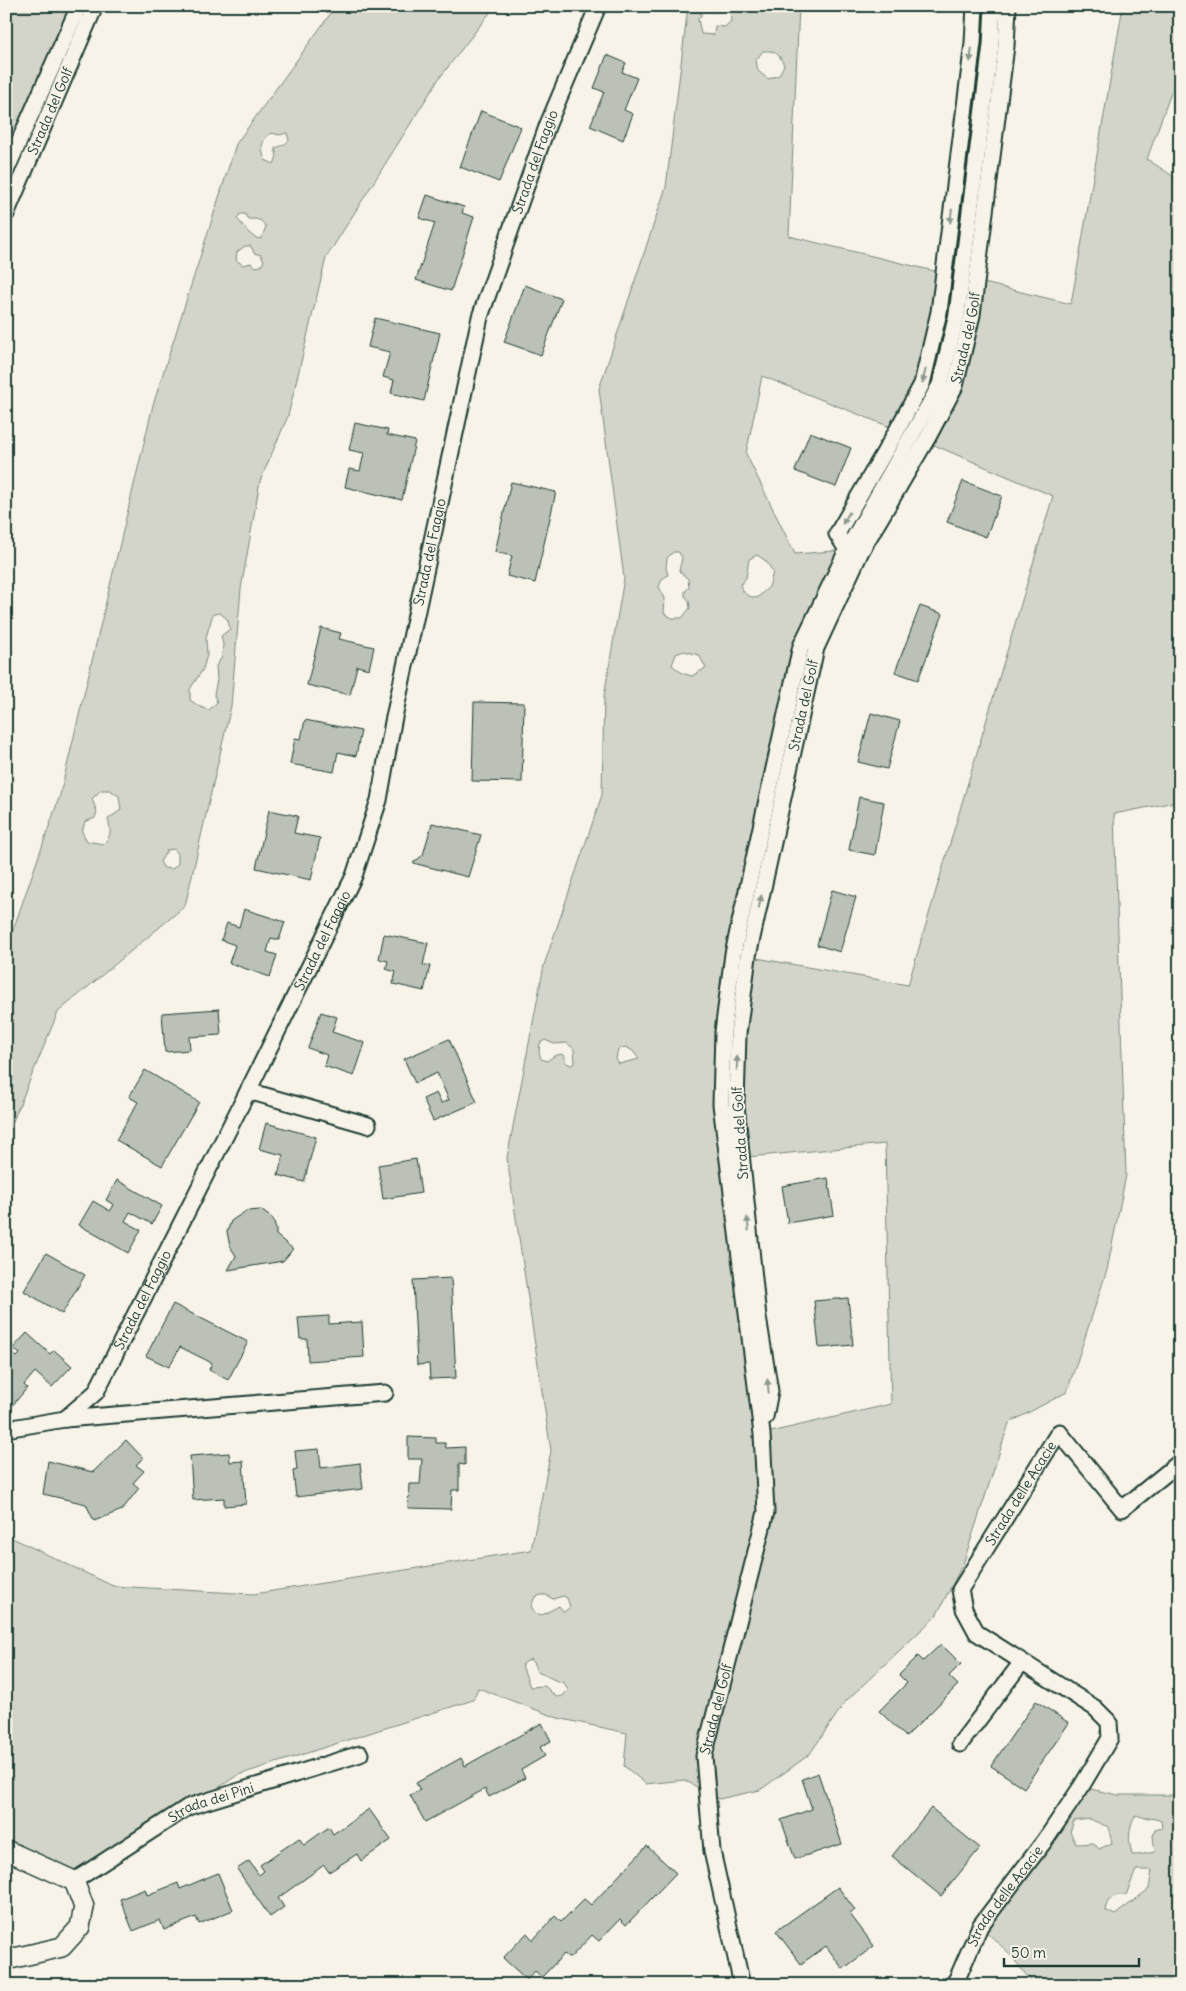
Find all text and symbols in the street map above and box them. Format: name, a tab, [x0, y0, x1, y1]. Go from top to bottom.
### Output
one-way arrow	[967, 47, 975, 63]
street label: Strada del Golf	[23, 64, 77, 157]
street label: Strada del Faggio	[508, 107, 562, 216]
one-way arrow	[947, 208, 955, 224]
street label: Strada del Golf	[947, 291, 984, 385]
one-way arrow	[920, 368, 928, 384]
street label: Strada del Faggio	[409, 496, 450, 607]
one-way arrow	[841, 512, 850, 525]
street label: Strada del Golf	[785, 657, 822, 753]
street label: Strada del Faggio	[290, 887, 355, 994]
one-way arrow	[756, 895, 764, 910]
one-way arrow	[733, 1054, 741, 1070]
street label: Strada del Golf	[728, 1085, 752, 1180]
one-way arrow	[744, 1216, 752, 1232]
street label: Strada del Faggio	[110, 1247, 175, 1353]
one-way arrow	[764, 1377, 772, 1393]
street label: Strada delle Acacie	[981, 1438, 1060, 1549]
street label: Strada del Golf	[696, 1661, 736, 1757]
street label: Strada dei Pini	[165, 1778, 256, 1827]
street label: Strada delle Acacie	[963, 1842, 1047, 1949]
scale bar	[1004, 1936, 1138, 1968]
text: 50 m	[1011, 1943, 1046, 1962]

